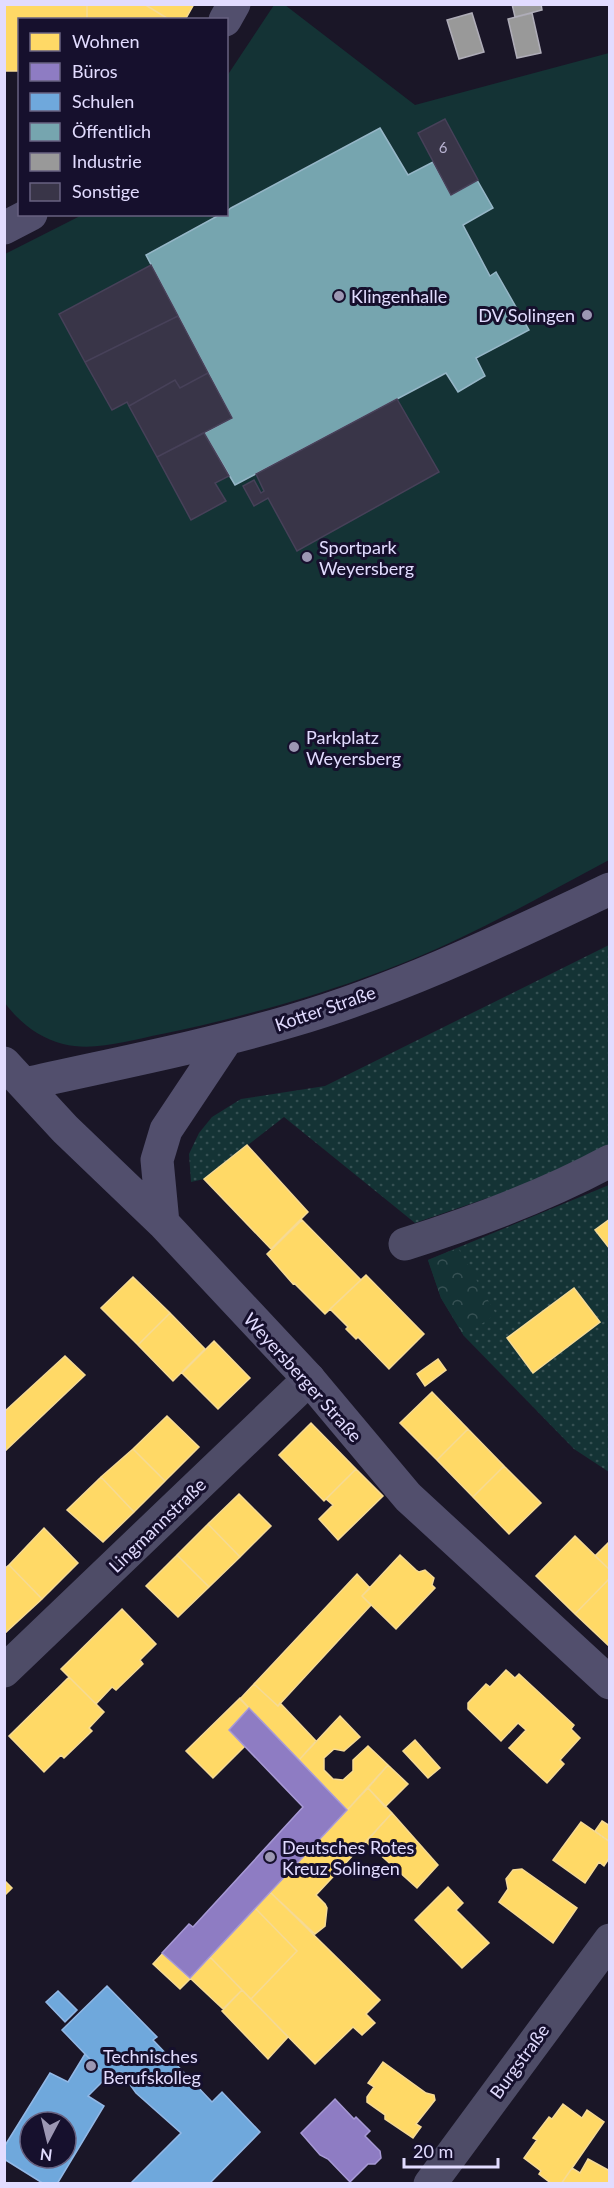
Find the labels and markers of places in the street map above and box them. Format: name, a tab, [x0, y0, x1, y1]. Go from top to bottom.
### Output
place label: Klingenhalle	[351, 285, 447, 307]
marker: Klingenhalle	[332, 289, 346, 303]
place label: DV Solingen	[478, 304, 575, 326]
marker: DV Solingen	[580, 308, 594, 322]
place label: Sportpark Weyersberg	[319, 536, 414, 579]
marker: Sportpark Weyersberg	[300, 550, 314, 564]
place label: Parkplatz Weyersberg	[306, 726, 401, 769]
marker: Parkplatz Weyersberg	[287, 740, 301, 754]
place label: Deutsches Rotes Kreuz Solingen	[282, 1836, 415, 1879]
marker: Deutsches Rotes Kreuz Solingen	[263, 1850, 277, 1864]
place label: Technisches Berufskolleg	[103, 2045, 201, 2088]
marker: Technisches Berufskolleg	[84, 2059, 98, 2073]

